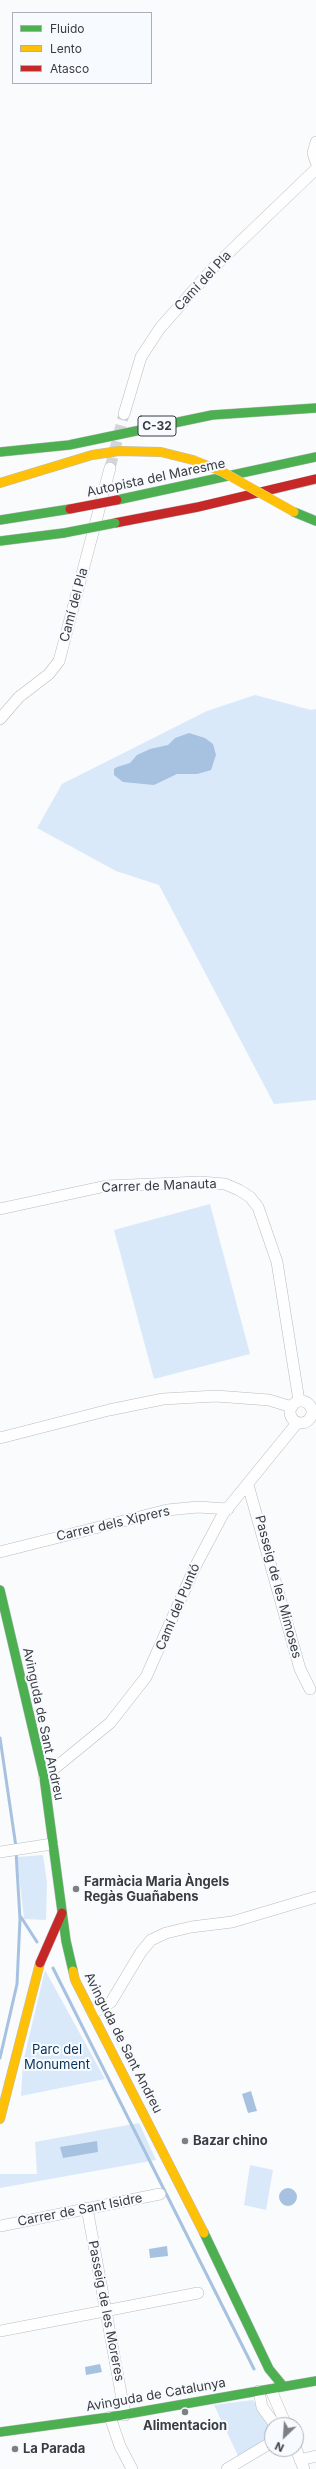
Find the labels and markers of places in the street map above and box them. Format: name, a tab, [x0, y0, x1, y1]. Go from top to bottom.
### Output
place label: Farmàcia Maria Àngels Regàs Guañabens	[84, 1874, 229, 1905]
marker: Farmàcia Maria Àngels Regàs Guañabens	[71, 1884, 81, 1894]
place label: Bazar chino	[193, 2133, 268, 2149]
marker: Bazar chino	[180, 2136, 190, 2146]
marker: Alimentacion	[180, 2407, 190, 2417]
place label: Alimentacion	[143, 2418, 227, 2434]
place label: La Parada	[23, 2441, 85, 2457]
marker: La Parada	[10, 2444, 20, 2454]

